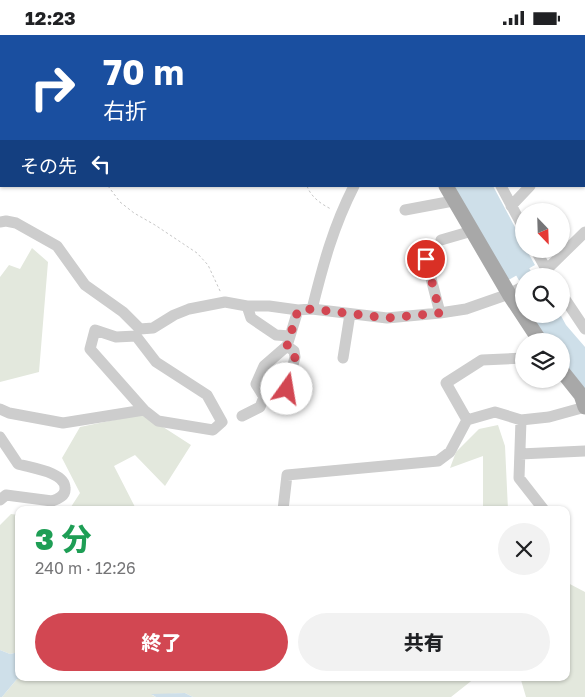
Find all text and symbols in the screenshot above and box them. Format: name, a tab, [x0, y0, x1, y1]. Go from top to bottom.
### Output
text: 12:23	[25, 6, 76, 29]
text: 70 m	[103, 51, 184, 93]
icon: right	[20, 55, 85, 120]
text: 右折	[103, 97, 147, 124]
icon: left	[87, 150, 115, 178]
text: その先	[20, 154, 77, 177]
north arrow	[515, 203, 570, 257]
map controls	[515, 203, 570, 388]
pin	[405, 238, 447, 280]
icon: arrive	[412, 245, 440, 273]
button: search	[515, 268, 570, 323]
button: layers	[515, 333, 570, 388]
position arrow	[260, 362, 312, 414]
text: 3 分	[35, 521, 91, 557]
button: close	[498, 523, 550, 575]
text: 240 m · 12:26	[35, 558, 136, 578]
button: 終了	[35, 613, 288, 671]
button: 共有	[298, 613, 550, 671]

